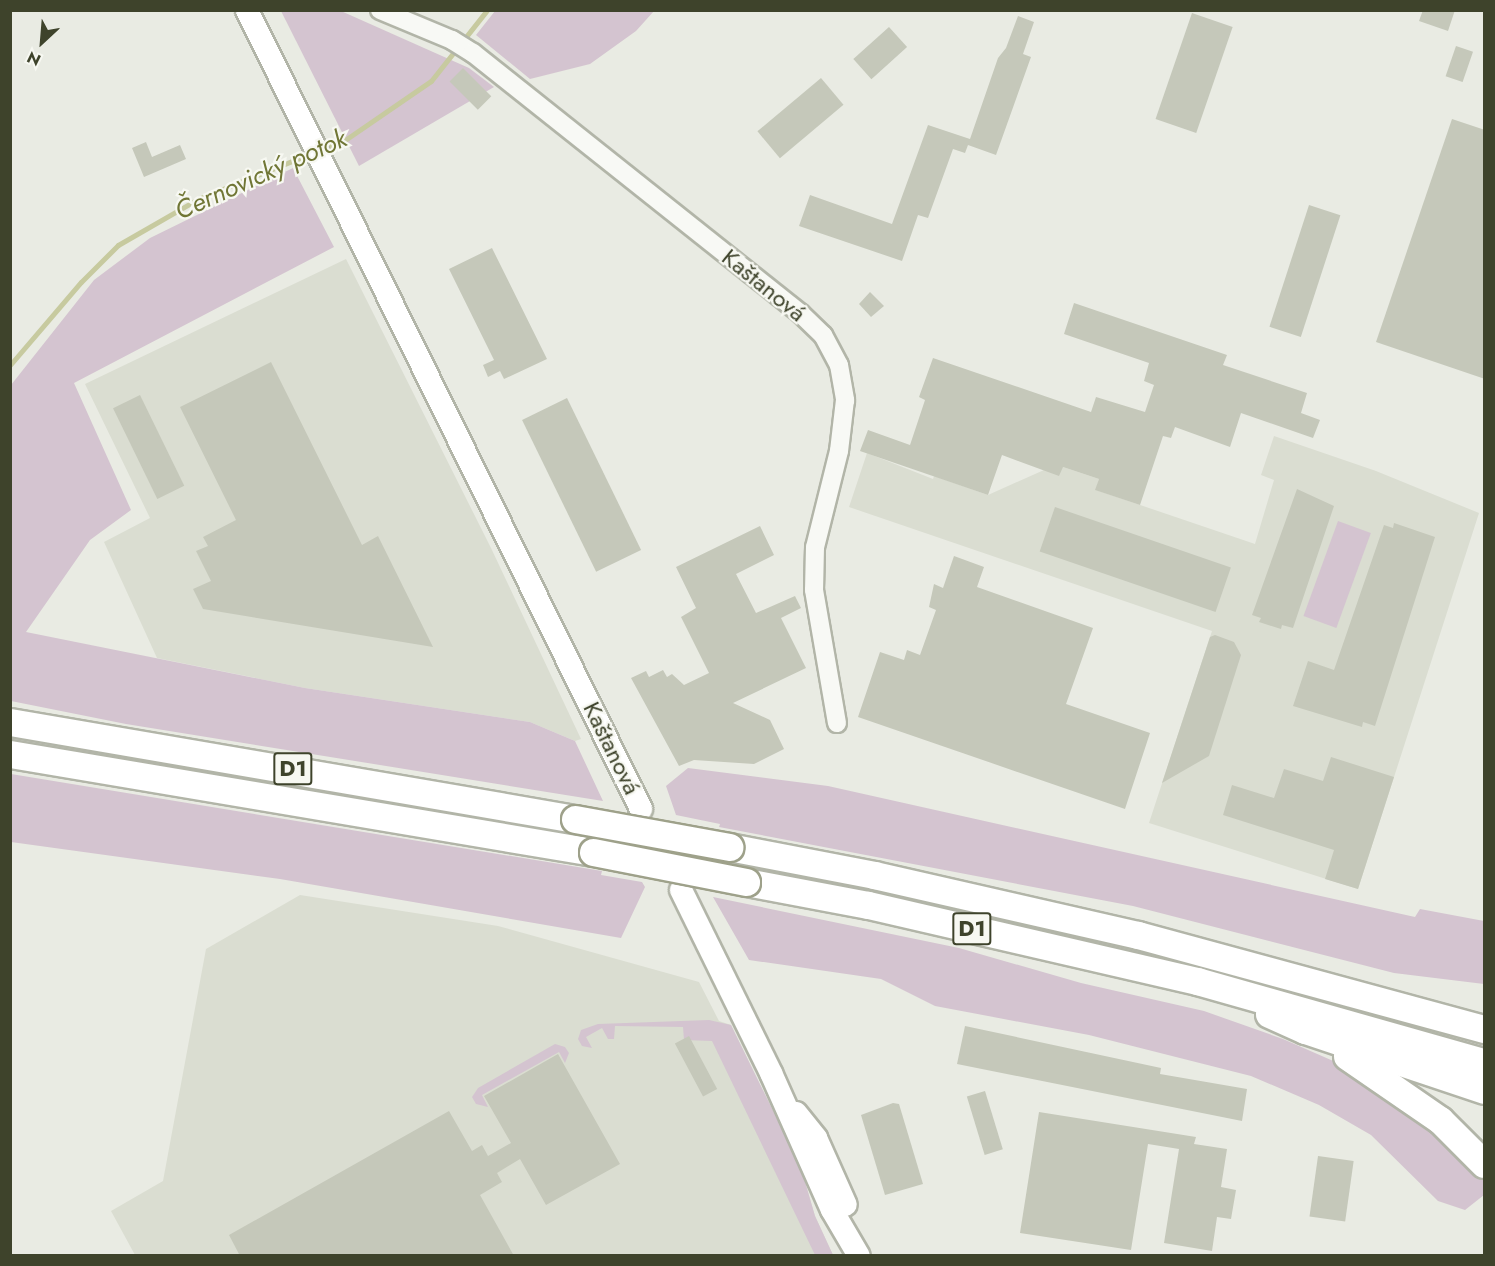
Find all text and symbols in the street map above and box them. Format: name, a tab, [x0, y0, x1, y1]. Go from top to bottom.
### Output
north arrow	[12, 12, 72, 72]
text: N	[23, 46, 45, 72]
water label: Černovický potok	[170, 123, 352, 227]
street label: Kaštanová	[716, 242, 812, 328]
street label: Kaštanová	[577, 697, 647, 799]
road number: D1	[272, 750, 314, 788]
road number: D1	[951, 910, 993, 948]

